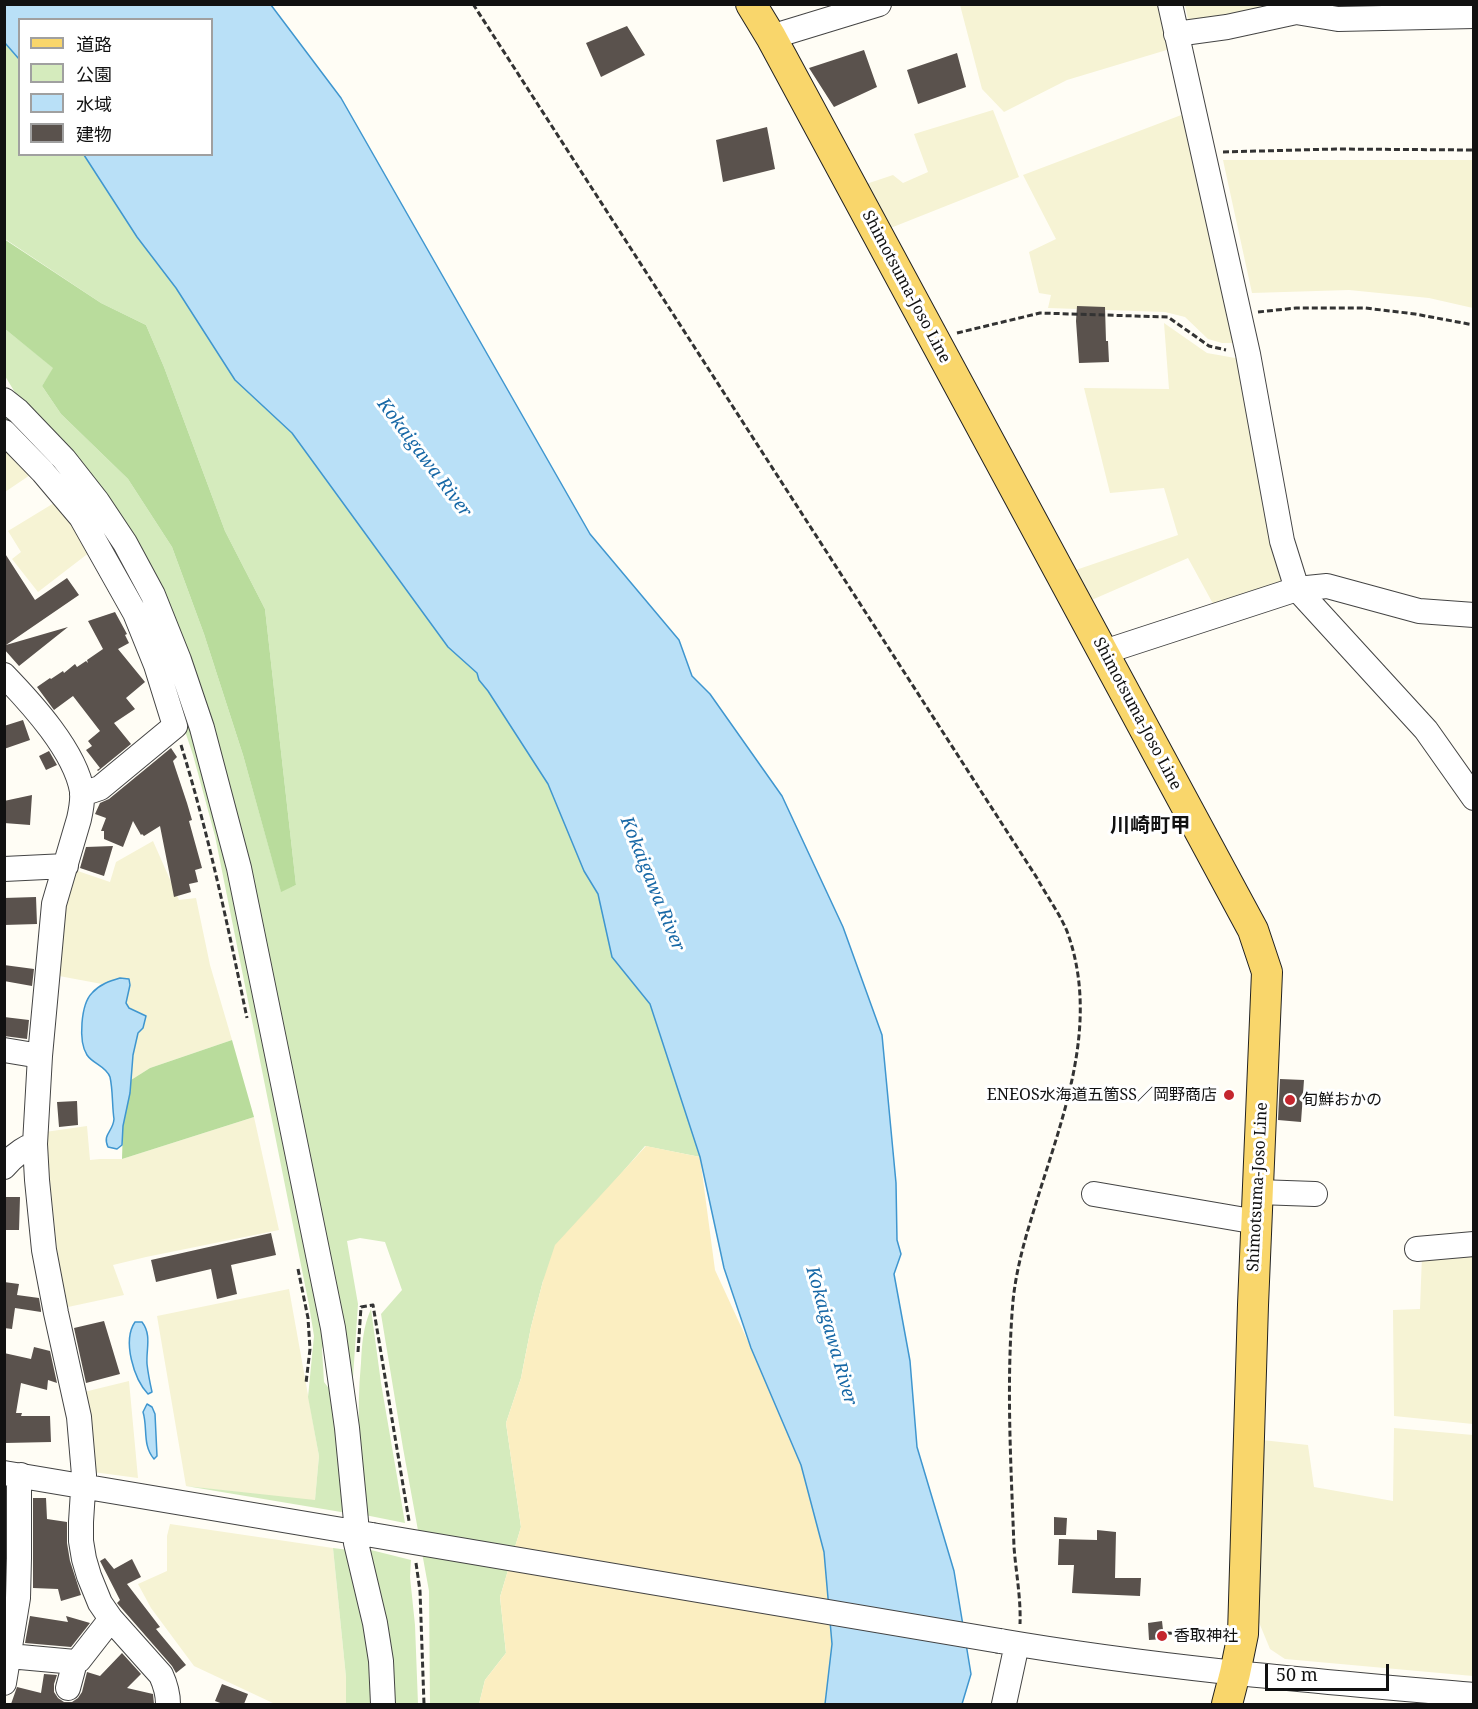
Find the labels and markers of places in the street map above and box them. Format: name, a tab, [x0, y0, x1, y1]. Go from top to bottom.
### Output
place label: ENEOS水海道五箇SS／岡野商店	[987, 1085, 1217, 1105]
marker: ENEOS水海道五箇SS／岡野商店	[1222, 1088, 1236, 1102]
place label: 旬鮮おかの	[1302, 1090, 1382, 1110]
marker: 旬鮮おかの	[1283, 1093, 1297, 1107]
place label: 香取神社	[1174, 1626, 1238, 1646]
marker: 香取神社	[1155, 1629, 1169, 1643]

